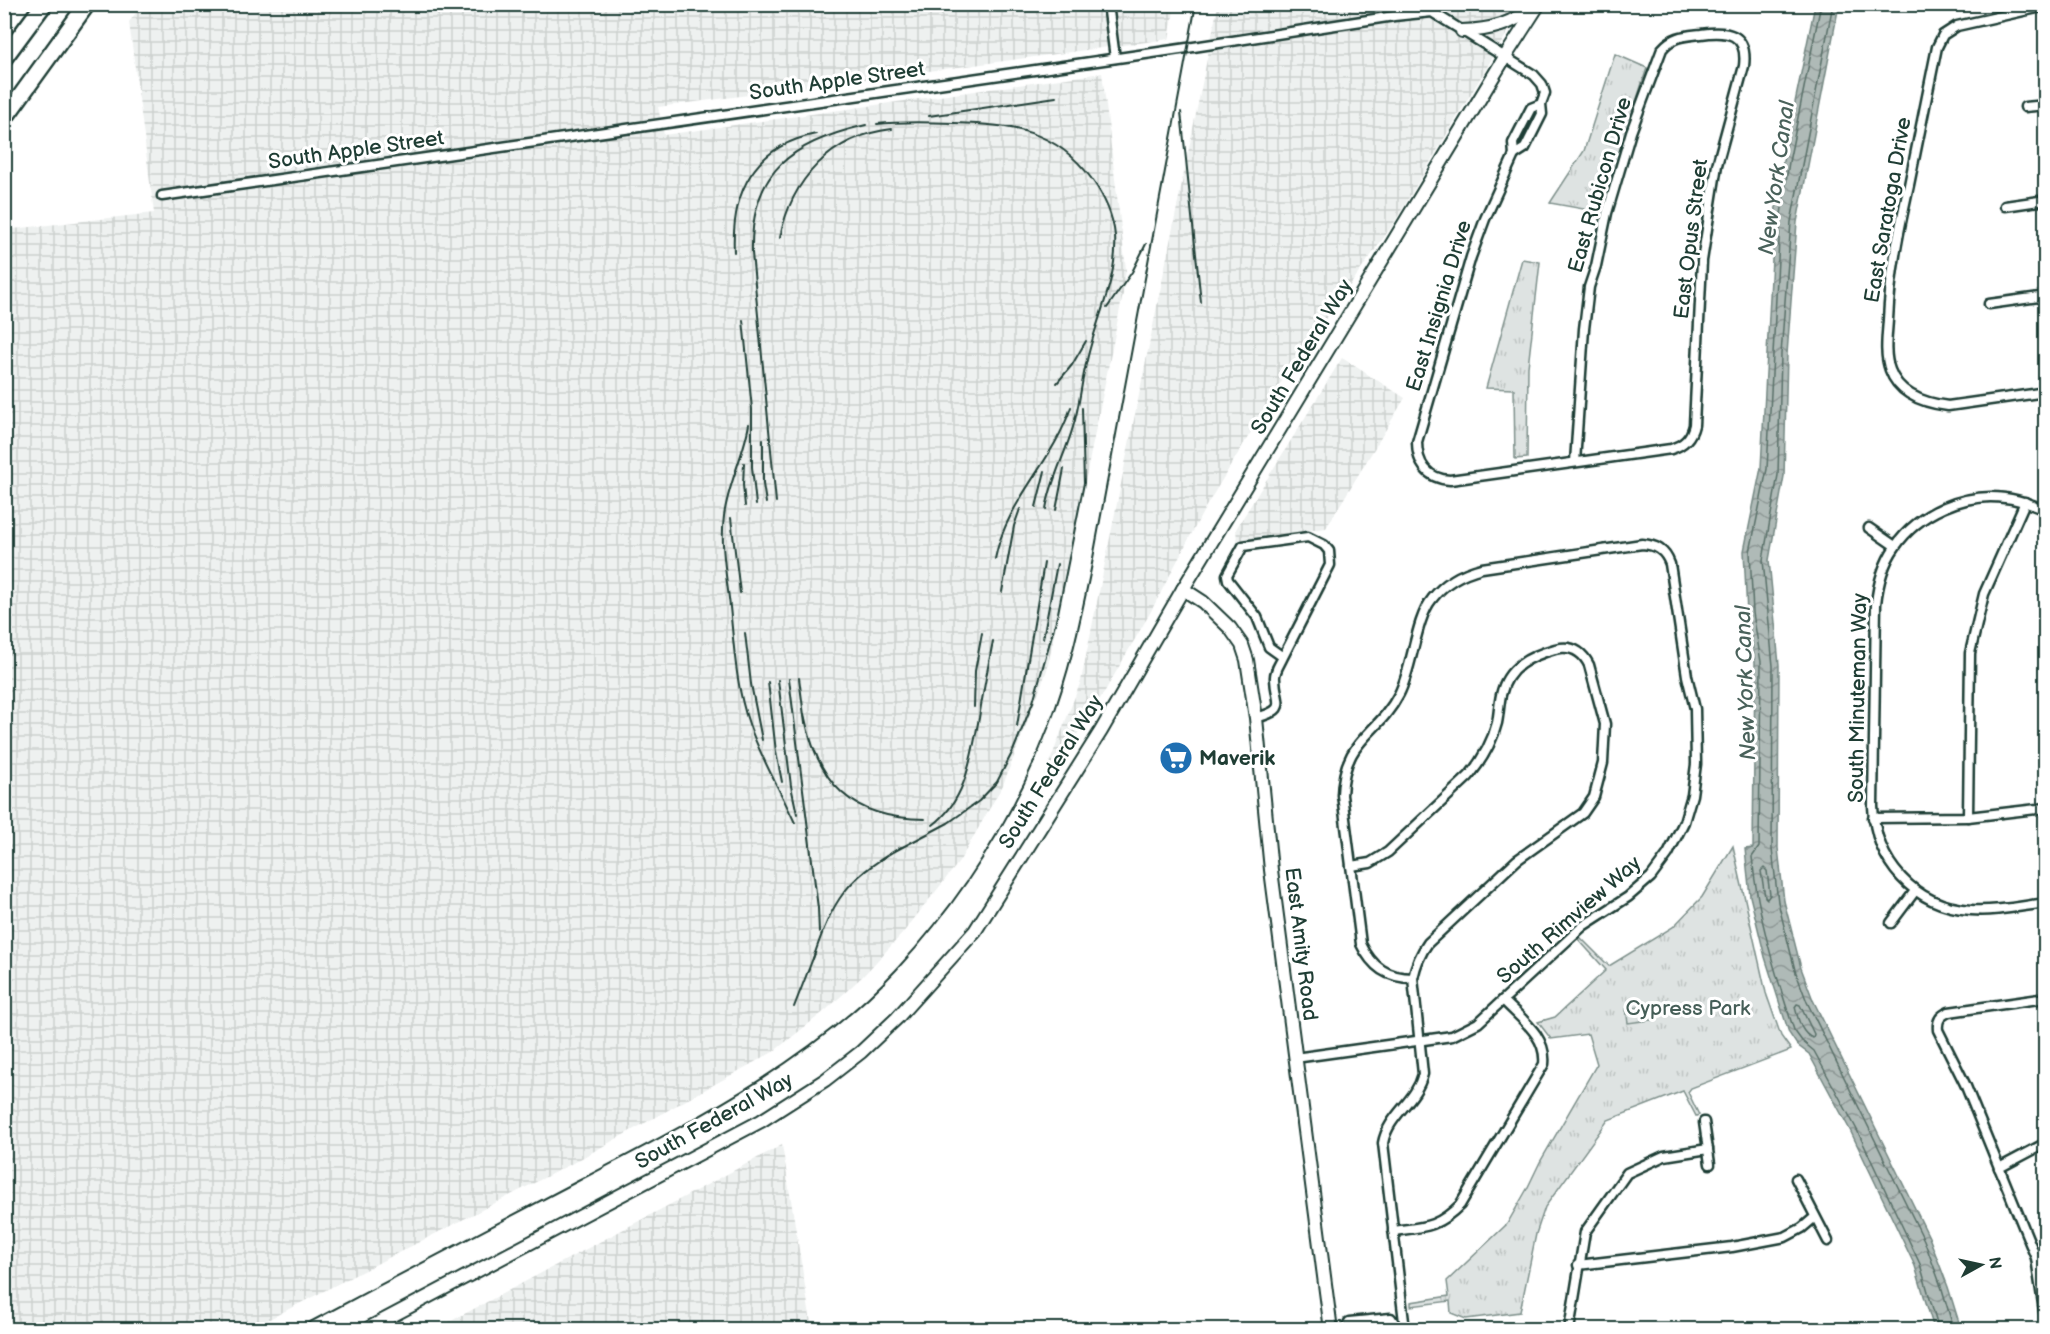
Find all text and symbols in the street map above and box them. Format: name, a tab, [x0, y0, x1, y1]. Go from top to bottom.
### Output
street label: South Apple Street	[748, 56, 927, 106]
street label: East Rubicon Drive	[1563, 94, 1637, 276]
water label: New York Canal	[1753, 98, 1801, 257]
street label: East Saratoga Drive	[1859, 115, 1917, 305]
street label: South Apple Street	[267, 125, 446, 175]
street label: East Opus Street	[1669, 157, 1713, 321]
street label: East Insignia Drive	[1401, 217, 1477, 395]
street label: South Federal Way	[1246, 274, 1358, 439]
street label: South Minuteman Way	[1844, 592, 1872, 803]
water label: New York Canal	[1730, 604, 1762, 761]
street label: South Federal Way	[994, 690, 1109, 853]
supermarket icon: Maverik	[1158, 740, 1194, 776]
place label: Maverik	[1199, 746, 1275, 771]
street label: South Rimview Way	[1492, 850, 1647, 989]
street label: East Amity Road	[1279, 866, 1323, 1022]
park label: Cypress Park	[1626, 996, 1751, 1021]
street label: South Federal Way	[631, 1067, 798, 1175]
north arrow	[1951, 1235, 2011, 1295]
text: N	[1984, 1256, 2005, 1270]

